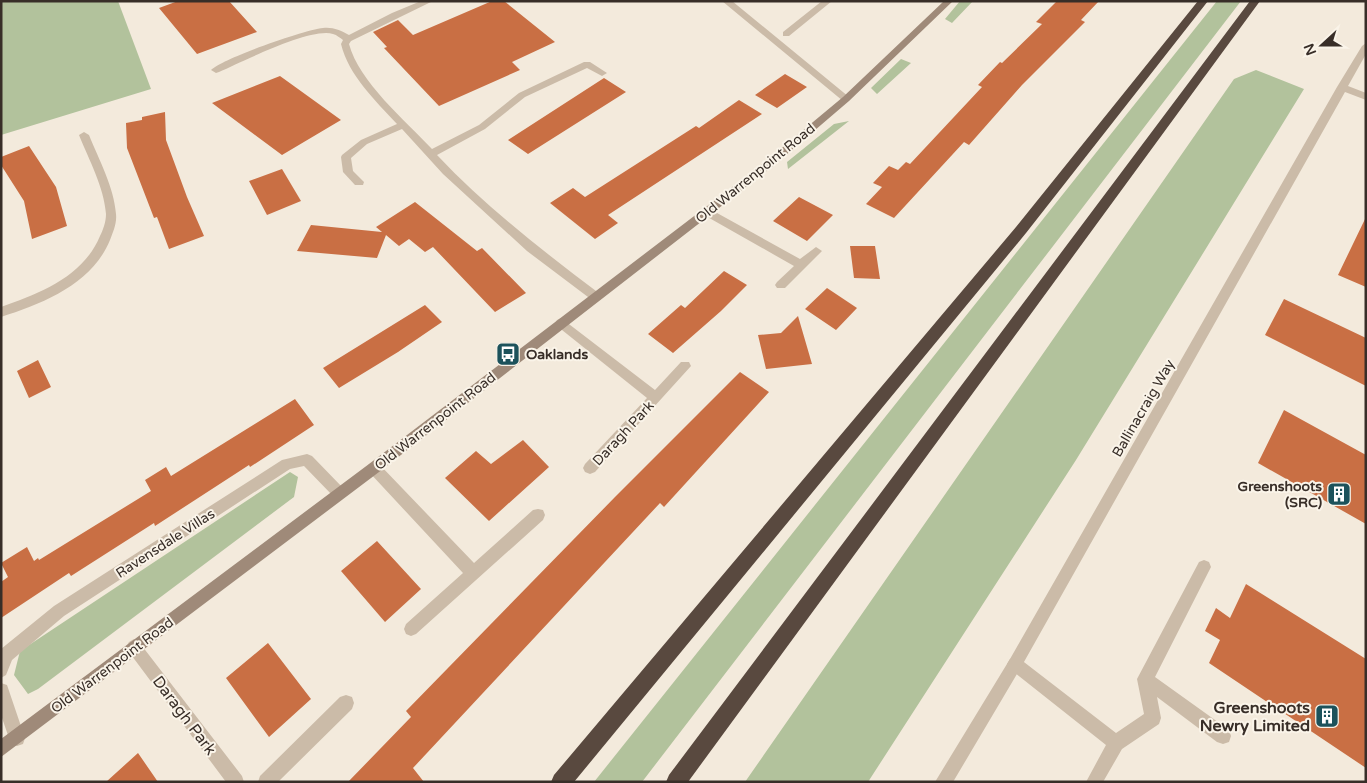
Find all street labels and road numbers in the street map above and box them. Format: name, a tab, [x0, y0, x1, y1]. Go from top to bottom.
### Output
street label: Old Warrenpoint Road	[692, 120, 819, 227]
street label: Ballinacraig Way	[1109, 356, 1179, 460]
street label: Old Warrenpoint Road	[371, 369, 499, 474]
street label: Daragh Park	[589, 397, 658, 469]
street label: Ravensdale Villas	[113, 505, 218, 582]
street label: Old Warrenpoint Road	[48, 614, 177, 717]
street label: Daragh Park	[148, 672, 221, 759]

